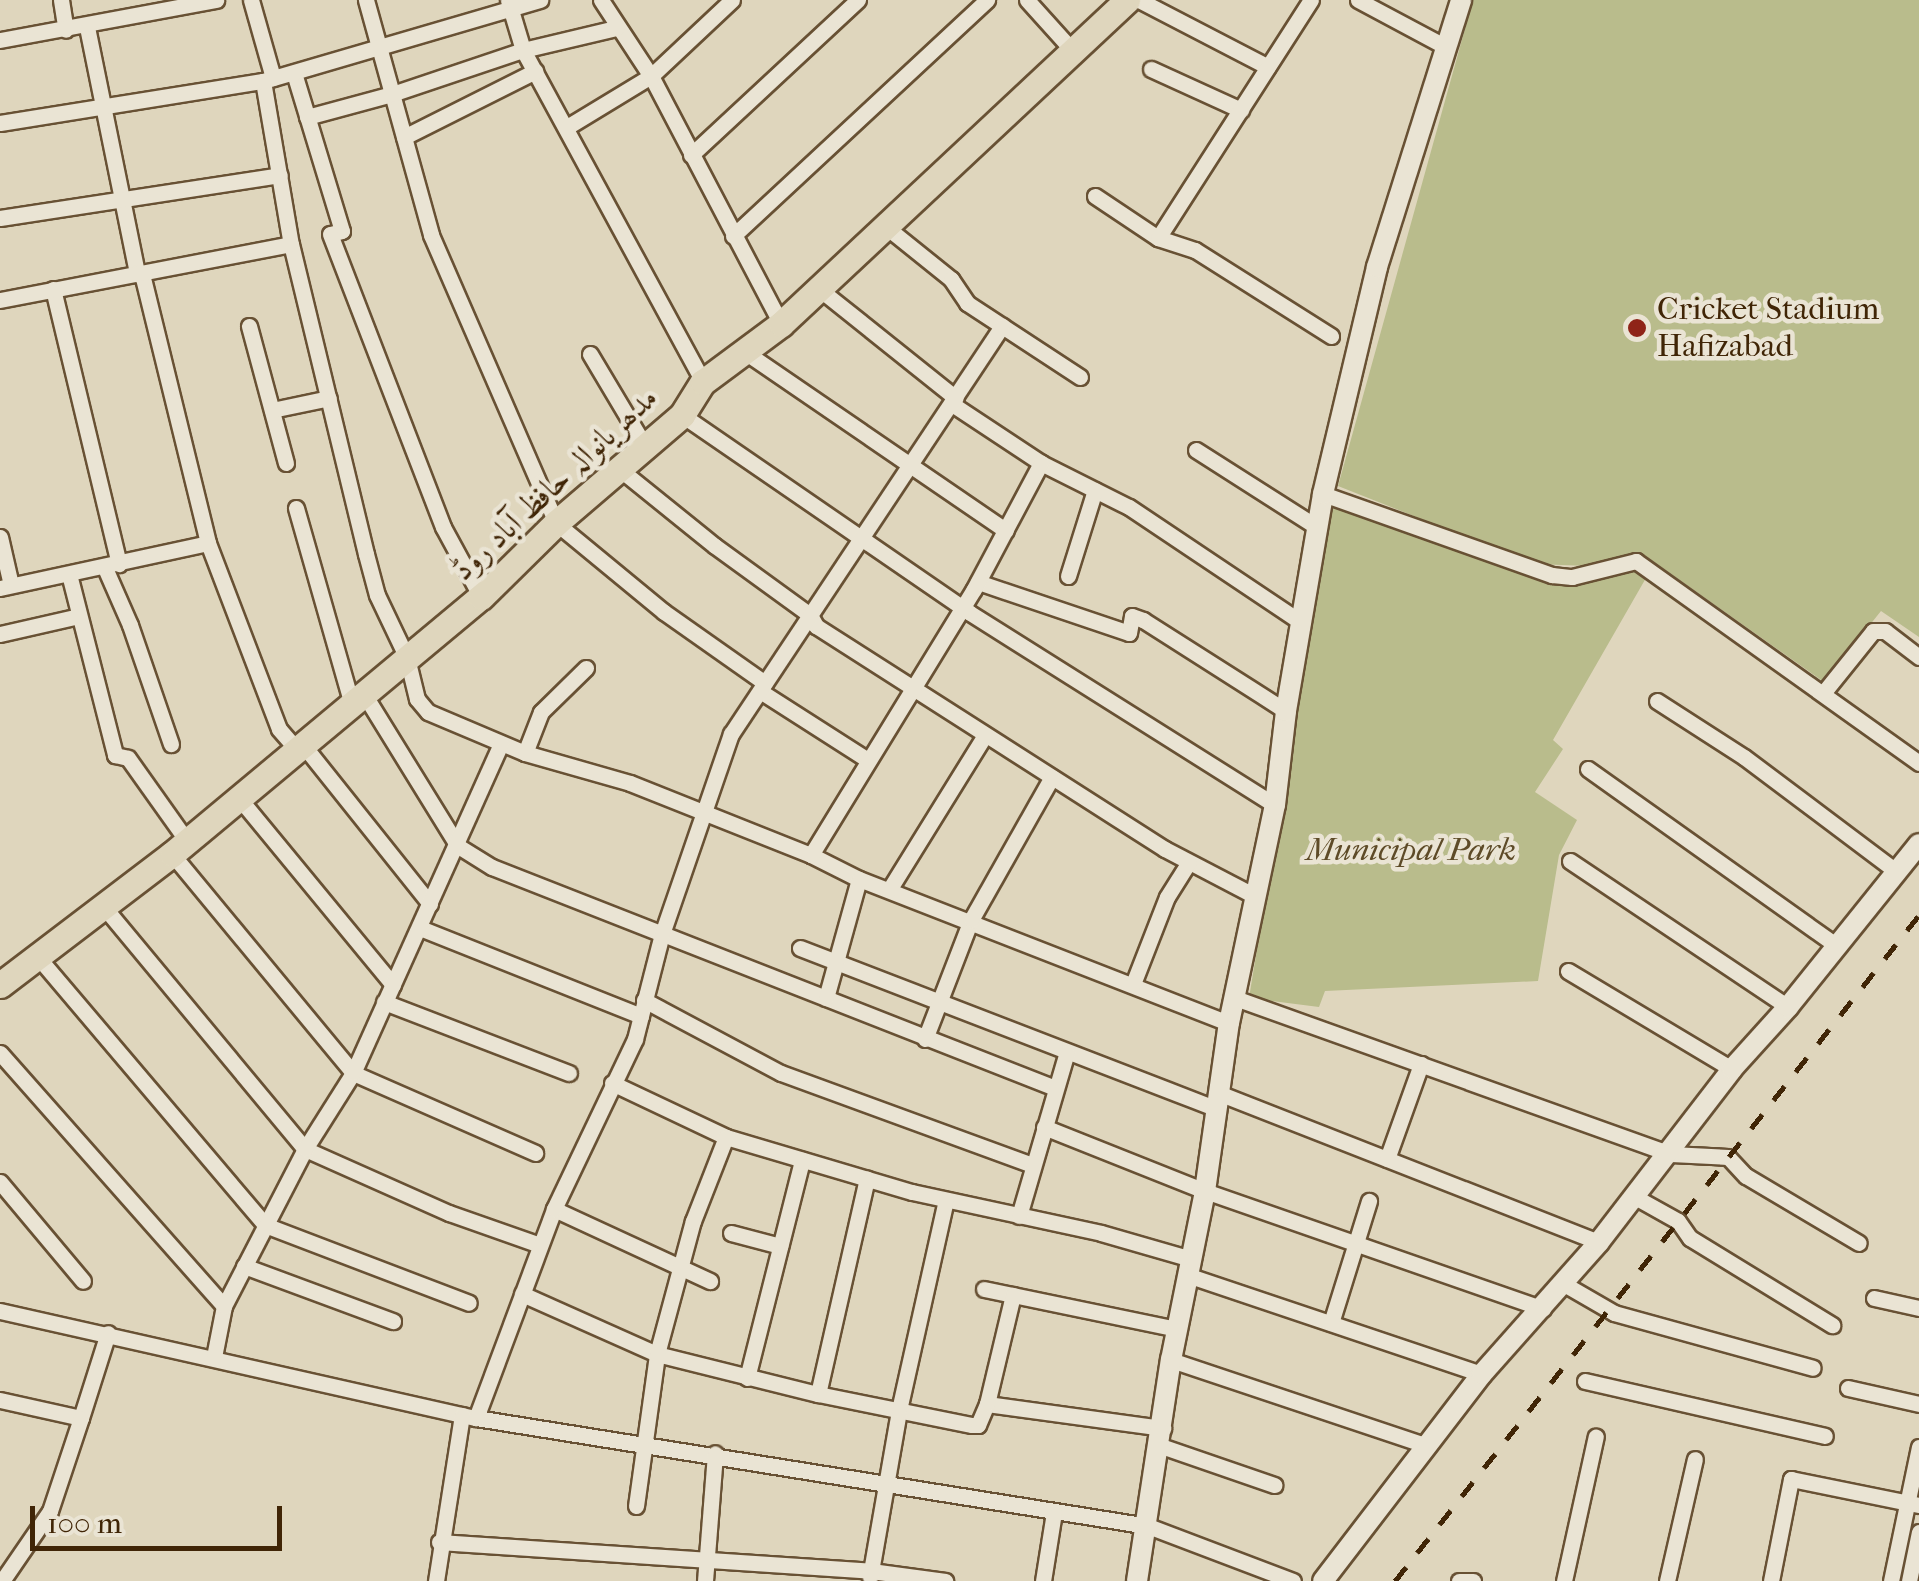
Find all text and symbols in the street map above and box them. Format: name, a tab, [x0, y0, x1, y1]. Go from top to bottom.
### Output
place label: Cricket Stadium Hafizabad	[1657, 291, 1879, 366]
marker: Cricket Stadium Hafizabad	[1626, 317, 1648, 339]
street label: مدھریانوالہ حافظ آباد روڈ	[444, 379, 666, 589]
park label: Municipal Park	[1306, 831, 1516, 869]
scale bar	[35, 1486, 288, 1548]
text: 100 m	[47, 1506, 122, 1541]

